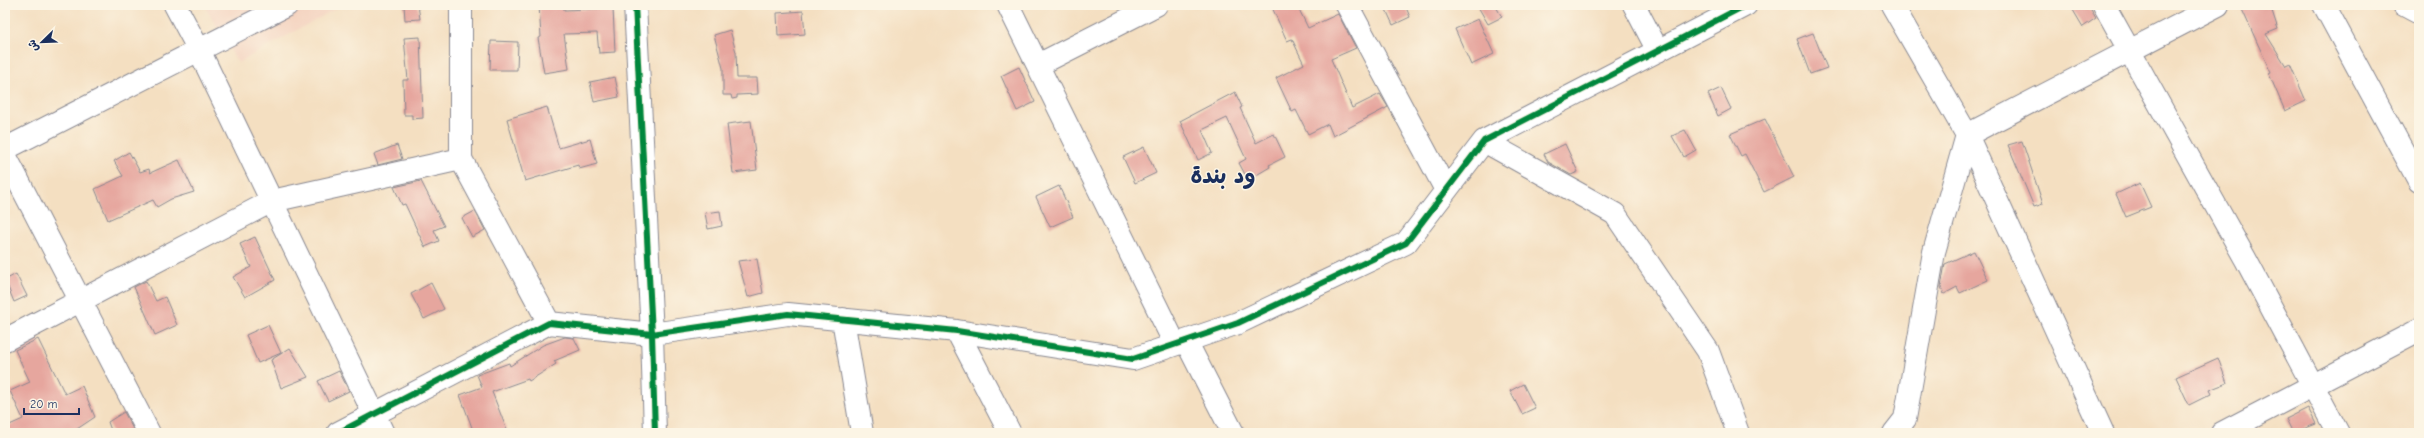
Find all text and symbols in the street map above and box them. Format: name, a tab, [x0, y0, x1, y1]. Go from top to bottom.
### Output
north arrow	[22, 22, 62, 62]
text: ش	[25, 38, 42, 54]
district label: ود بندة	[1190, 163, 1256, 189]
scale bar	[24, 390, 79, 416]
text: 20 m	[30, 397, 58, 411]

